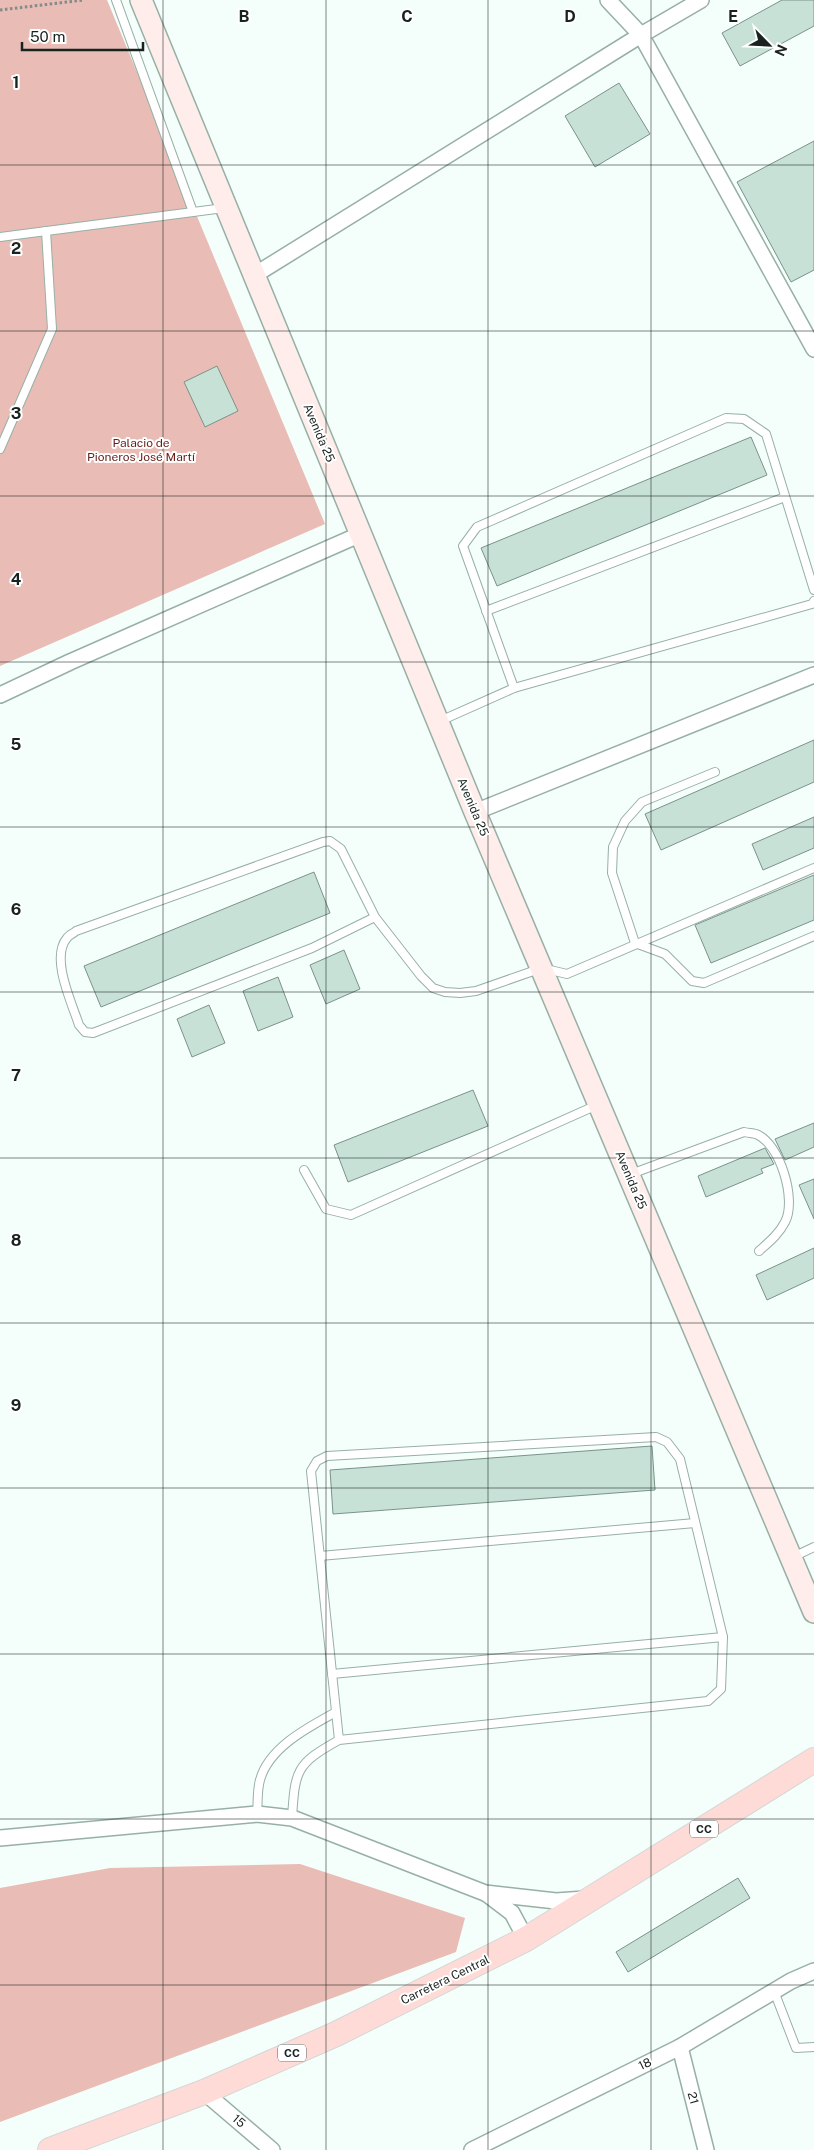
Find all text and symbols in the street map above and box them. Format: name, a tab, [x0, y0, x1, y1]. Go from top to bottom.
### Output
text: B	[239, 7, 250, 26]
text: C	[401, 7, 413, 26]
text: D	[564, 7, 576, 26]
text: E	[728, 7, 738, 26]
scale bar	[22, 20, 144, 52]
north arrow	[744, 20, 794, 70]
text: 50 m	[30, 28, 65, 45]
text: N	[771, 42, 790, 59]
text: 1	[13, 73, 19, 92]
text: 2	[11, 239, 21, 258]
street label: Avenida 25	[300, 402, 338, 465]
text: 3	[11, 404, 21, 423]
park label: Palacio de Pioneros José Martí	[87, 436, 196, 464]
text: 4	[11, 570, 22, 589]
text: 5	[11, 735, 22, 754]
street label: Avenida 25	[454, 776, 492, 839]
text: 6	[11, 900, 21, 919]
text: 7	[11, 1066, 21, 1085]
street label: Avenida 25	[612, 1149, 650, 1212]
text: 8	[11, 1231, 22, 1250]
text: 9	[11, 1396, 21, 1415]
road number: CC	[690, 1820, 718, 1838]
street label: Carretera Central	[398, 1952, 492, 2008]
road number: CC	[278, 2045, 306, 2062]
street label: 18	[636, 2055, 654, 2073]
street label: 21	[685, 2090, 701, 2106]
street label: 15	[230, 2112, 249, 2131]

